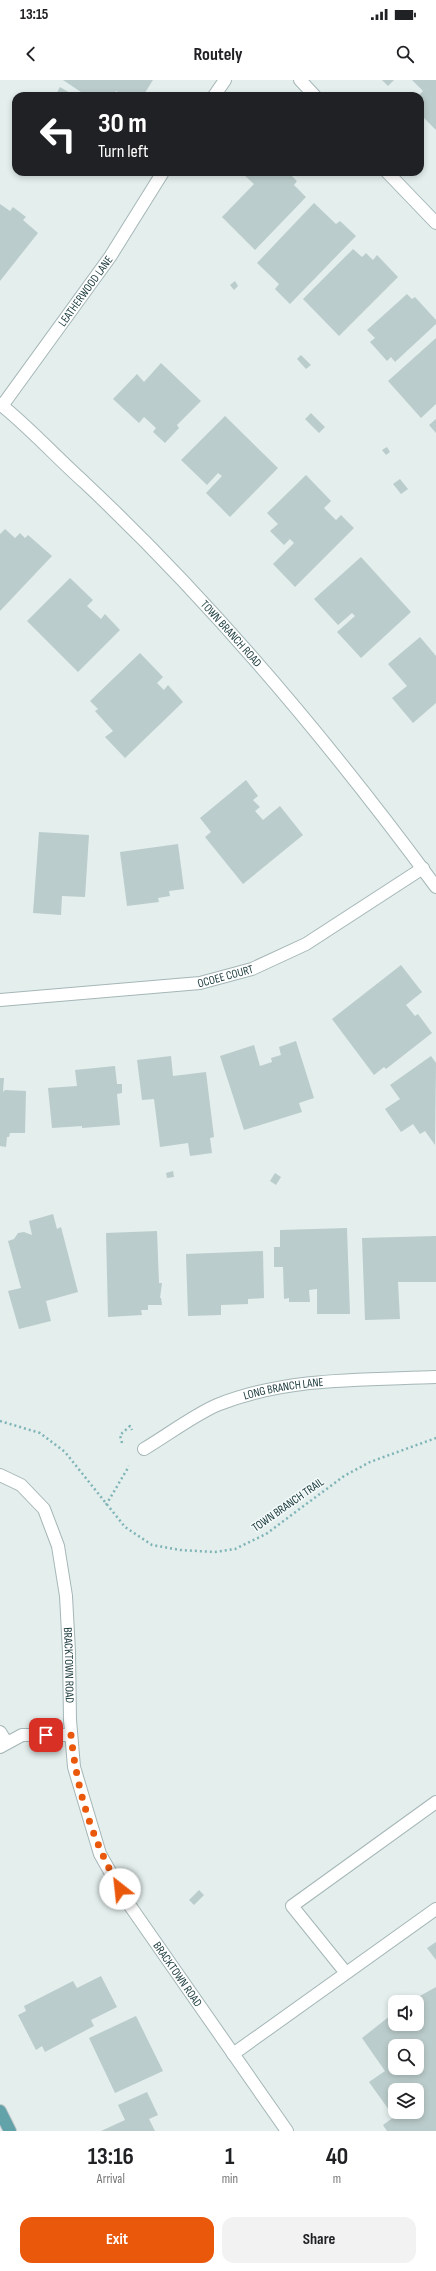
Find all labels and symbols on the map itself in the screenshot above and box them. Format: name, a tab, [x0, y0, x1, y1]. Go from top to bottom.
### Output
street label: LEATHERWOOD LANE	[55, 253, 116, 329]
street label: TOWN BRANCH ROAD	[197, 597, 265, 670]
street label: OCOEE COURT	[196, 961, 255, 991]
street label: LONG BRANCH LANE	[242, 1374, 324, 1403]
street label: TOWN BRANCH TRAIL	[249, 1474, 327, 1535]
street label: BRACKTOWN ROAD	[60, 1627, 77, 1703]
pin	[29, 1718, 63, 1752]
position arrow	[99, 1868, 141, 1910]
street label: BRACKTOWN ROAD	[150, 1939, 206, 2010]

